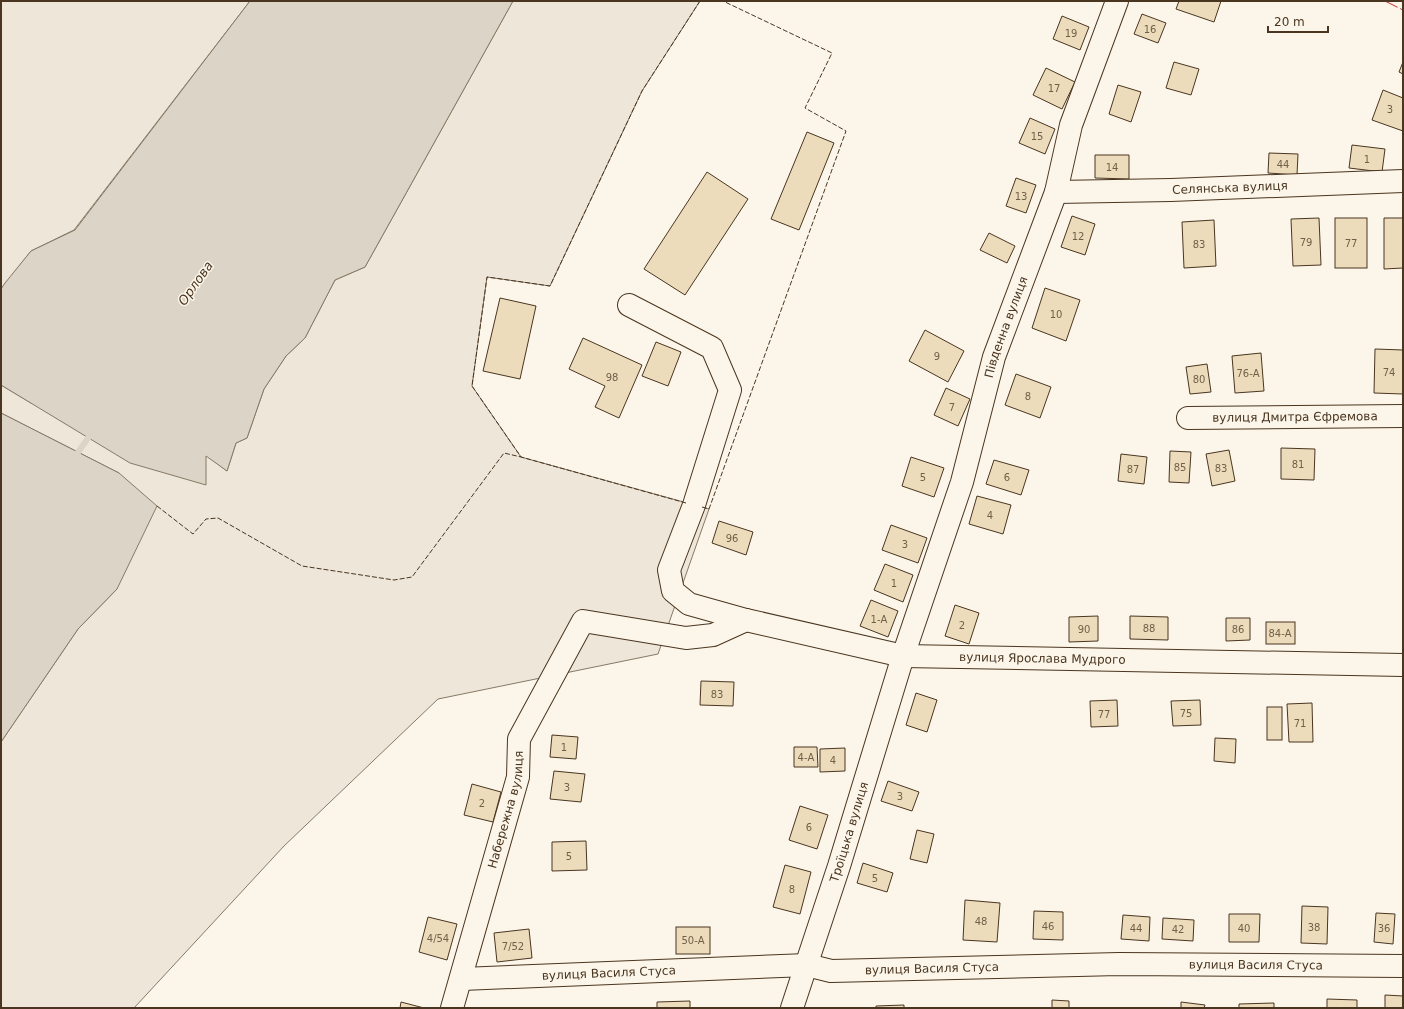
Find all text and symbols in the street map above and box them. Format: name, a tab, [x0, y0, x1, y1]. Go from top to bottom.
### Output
scale bar	[1268, 8, 1328, 34]
text: 20 m	[1274, 15, 1305, 29]
house number: 16	[1144, 24, 1156, 35]
house number: 19	[1065, 28, 1077, 39]
house number: 17	[1048, 83, 1060, 94]
house number: 3	[1387, 104, 1393, 115]
house number: 15	[1031, 131, 1043, 142]
house number: 1	[1364, 154, 1370, 165]
house number: 44	[1277, 159, 1289, 170]
house number: 14	[1106, 162, 1118, 173]
street label: Селянська вулиця	[1172, 178, 1288, 197]
house number: 13	[1015, 191, 1027, 202]
house number: 12	[1072, 231, 1084, 242]
house number: 79	[1300, 237, 1312, 248]
house number: 77	[1345, 238, 1357, 249]
house number: 83	[1193, 239, 1205, 250]
water label: Орлова	[175, 258, 216, 308]
street label: Південна вулиця	[982, 274, 1031, 379]
house number: 10	[1050, 309, 1062, 320]
house number: 9	[934, 351, 940, 362]
house number: 74	[1383, 367, 1395, 378]
house number: 76-А	[1236, 368, 1260, 379]
house number: 98	[606, 372, 618, 383]
house number: 80	[1193, 374, 1205, 385]
house number: 8	[1025, 391, 1031, 402]
house number: 7	[949, 402, 955, 413]
street label: вулиця Дмитра Єфремова	[1212, 409, 1378, 425]
house number: 81	[1292, 459, 1304, 470]
house number: 85	[1174, 462, 1186, 473]
house number: 83	[1215, 463, 1227, 474]
house number: 87	[1127, 464, 1139, 475]
house number: 5	[920, 472, 926, 483]
house number: 6	[1004, 472, 1010, 483]
house number: 4	[987, 510, 993, 521]
house number: 96	[726, 533, 738, 544]
house number: 3	[902, 539, 908, 550]
house number: 1	[891, 578, 897, 589]
house number: 1-А	[871, 614, 888, 625]
house number: 2	[959, 620, 965, 631]
house number: 88	[1143, 623, 1155, 634]
house number: 90	[1078, 624, 1090, 635]
house number: 86	[1232, 624, 1244, 635]
house number: 84-А	[1268, 628, 1292, 639]
street label: вулиця Ярослава Мудрого	[959, 650, 1126, 667]
house number: 83	[711, 689, 723, 700]
house number: 75	[1180, 708, 1192, 719]
house number: 77	[1098, 709, 1110, 720]
house number: 71	[1294, 718, 1306, 729]
house number: 1	[561, 742, 567, 753]
street label: Набережна вулиця	[485, 751, 526, 870]
house number: 4-А	[798, 752, 815, 763]
house number: 4	[830, 755, 836, 766]
street label: Троїцька вулиця	[827, 780, 871, 885]
house number: 3	[564, 782, 570, 793]
house number: 3	[897, 791, 903, 802]
house number: 2	[479, 798, 485, 809]
house number: 6	[806, 822, 812, 833]
house number: 5	[566, 851, 572, 862]
house number: 5	[872, 873, 878, 884]
house number: 8	[789, 884, 795, 895]
house number: 48	[975, 916, 987, 927]
house number: 46	[1042, 921, 1054, 932]
house number: 38	[1308, 922, 1320, 933]
house number: 44	[1130, 923, 1142, 934]
house number: 40	[1238, 923, 1250, 934]
house number: 36	[1378, 923, 1390, 934]
house number: 42	[1172, 924, 1184, 935]
house number: 4/54	[427, 933, 449, 944]
house number: 50-А	[681, 935, 705, 946]
house number: 7/52	[502, 941, 524, 952]
street label: вулиця Василя Стуса	[1189, 957, 1323, 972]
street label: вулиця Василя Стуса	[865, 960, 999, 977]
street label: вулиця Василя Стуса	[542, 963, 676, 983]

